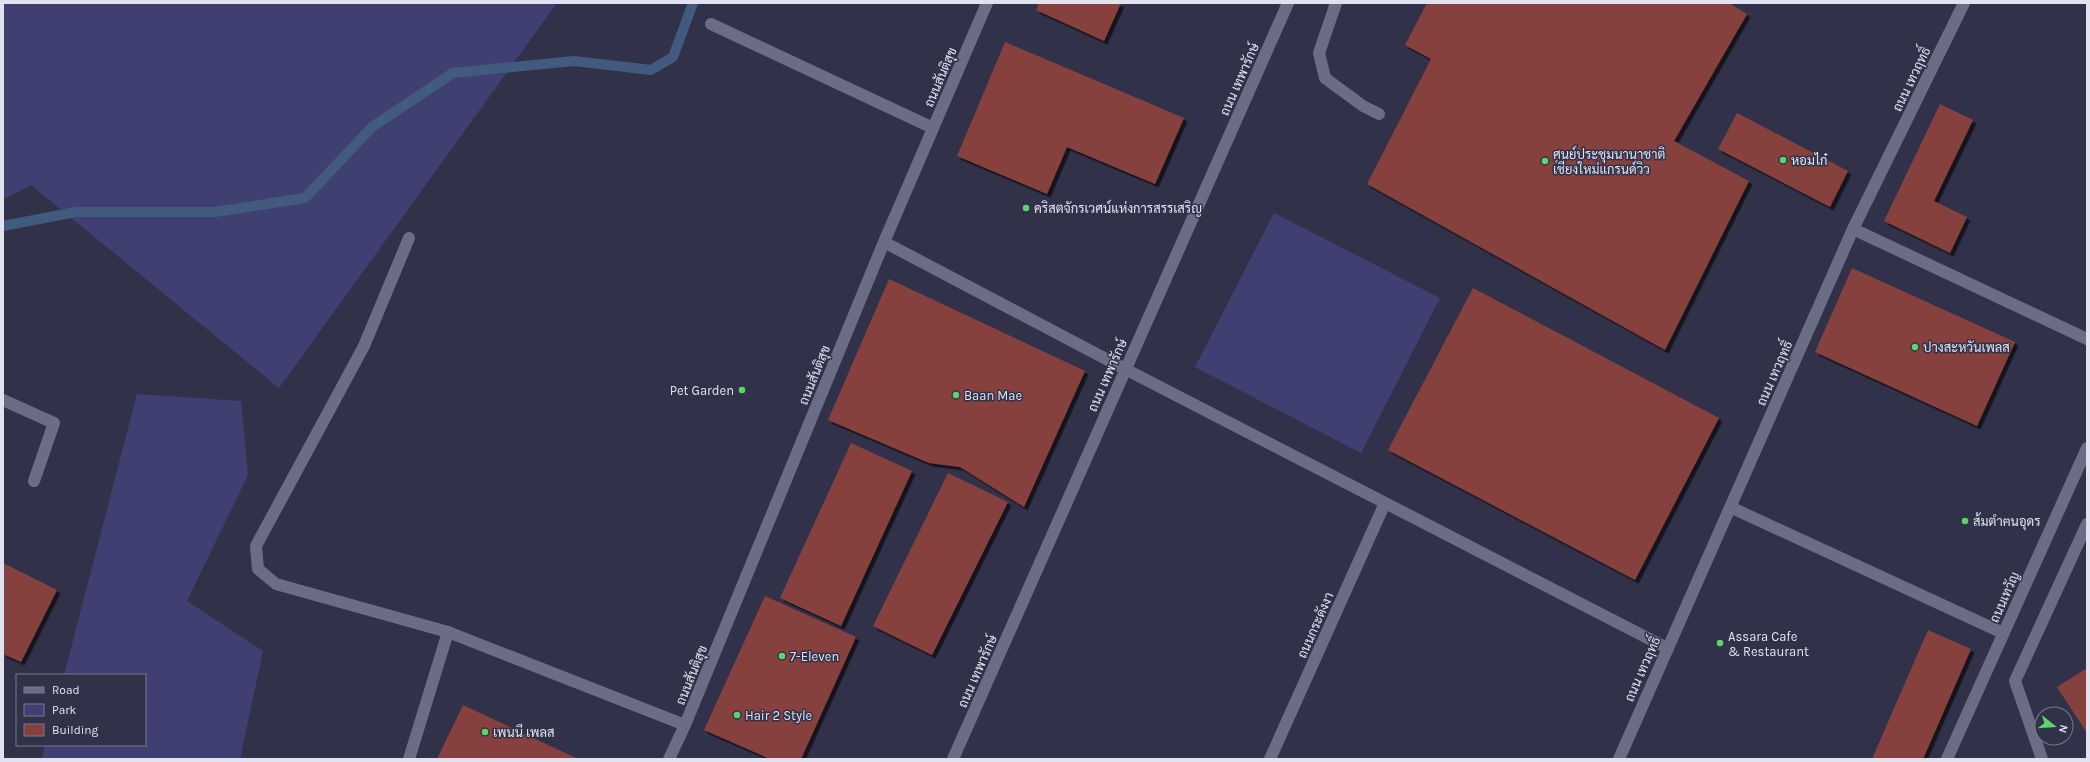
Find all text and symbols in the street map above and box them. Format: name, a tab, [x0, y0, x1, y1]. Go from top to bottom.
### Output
street label: ถนน เทพารักษ์	[1215, 40, 1262, 118]
street label: ถนน เทวฤทธิ์	[1885, 42, 1934, 114]
street label: ถนนสันติสุข	[920, 45, 962, 110]
place label: ศูนย์ประชุมนานาชาติ เชียงใหม่แกรนด์วิว	[1553, 145, 1665, 177]
place label: หอมไก๋	[1791, 152, 1828, 168]
marker: หอมไก๋	[1778, 155, 1788, 165]
marker: ศูนย์ประชุมนานาชาติ เชียงใหม่แกรนด์วิว	[1540, 156, 1550, 166]
place label: คริสตจักรเวศน์แห่งการสรรเสริญ	[1034, 199, 1202, 217]
marker: คริสตจักรเวศน์แห่งการสรรเสริญ	[1021, 203, 1031, 213]
street label: ถนน เทพารักษ์	[1083, 336, 1130, 414]
street label: ถนน เทวฤทธิ์	[1749, 336, 1796, 408]
place label: ปางสะหวันเพลส	[1923, 340, 2010, 355]
marker: ปางสะหวันเพลส	[1910, 342, 1920, 352]
street label: ถนนสันติสุข	[795, 343, 835, 408]
place label: Pet Garden	[670, 383, 734, 398]
marker: Pet Garden	[737, 385, 747, 395]
place label: Baan Mae	[964, 388, 1022, 403]
marker: Baan Mae	[951, 390, 961, 400]
place label: ส้มตำฅนอุดร	[1973, 512, 2041, 531]
marker: ส้มตำฅนอุดร	[1960, 516, 1970, 526]
street label: ถนนเทวัญ	[1987, 569, 2023, 625]
street label: ถนนกระดังงา	[1294, 590, 1337, 661]
place label: Assara Cafe & Restaurant	[1728, 629, 1809, 659]
street label: ถนน เทพารักษ์	[953, 632, 1000, 710]
street label: ถนน เทวฤทธิ์	[1617, 632, 1664, 704]
marker: Assara Cafe & Restaurant	[1715, 638, 1725, 648]
street label: ถนนสันติสุข	[672, 643, 712, 708]
place label: 7-Eleven	[790, 649, 839, 664]
marker: 7-Eleven	[777, 651, 787, 661]
legend	[16, 674, 146, 746]
text: Road	[52, 683, 80, 697]
text: Park	[52, 703, 77, 717]
north arrow	[2034, 706, 2074, 746]
place label: Hair 2 Style	[745, 708, 813, 723]
marker: Hair 2 Style	[732, 710, 742, 720]
text: Building	[52, 723, 99, 737]
place label: เพนนี เพลส	[493, 723, 555, 740]
text: N	[2056, 723, 2070, 734]
marker: เพนนี เพลส	[480, 727, 490, 737]

